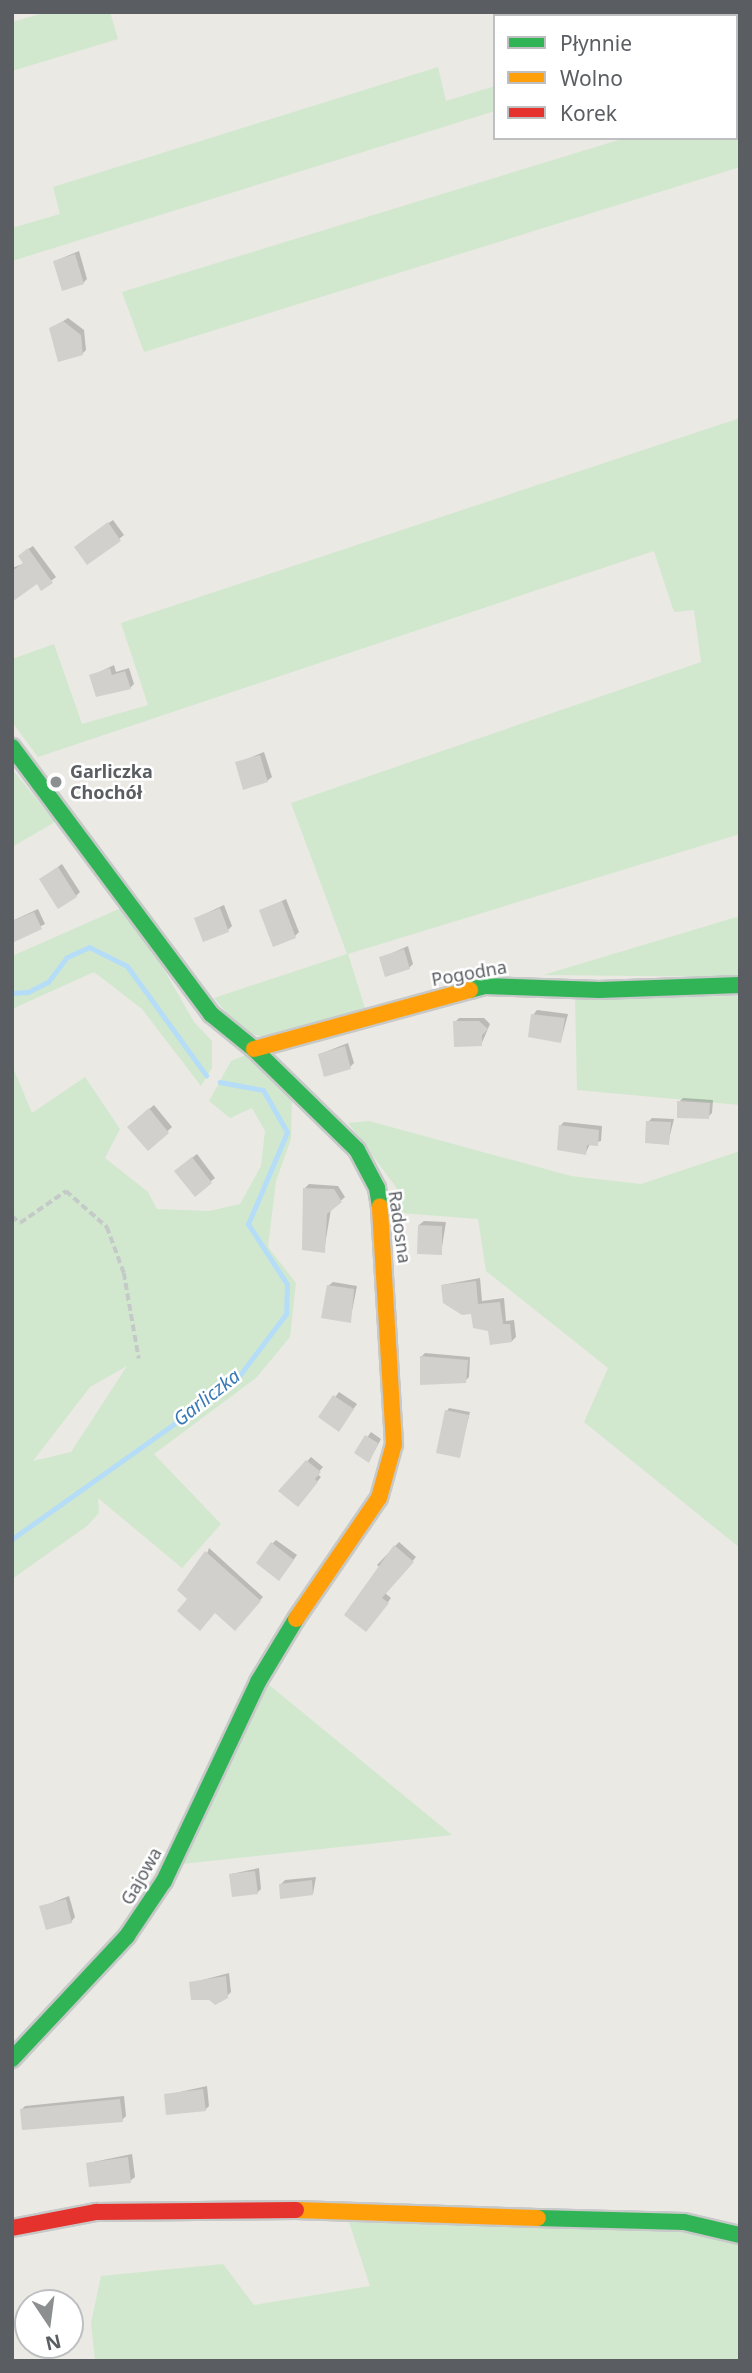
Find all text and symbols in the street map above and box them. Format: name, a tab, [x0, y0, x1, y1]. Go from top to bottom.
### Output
legend	[493, 14, 738, 140]
text: Płynnie	[560, 29, 632, 57]
text: Wolno	[560, 64, 623, 92]
text: Korek	[560, 99, 617, 127]
place label: Garliczka Chochół	[70, 761, 153, 804]
marker: Garliczka Chochół	[48, 774, 64, 790]
street label: Pogodna	[430, 956, 508, 990]
street label: Radosna	[384, 1189, 416, 1265]
water label: Garliczka	[169, 1365, 245, 1431]
street label: Gajowa	[116, 1843, 166, 1909]
north arrow	[14, 2289, 84, 2359]
text: N	[43, 2328, 64, 2357]

